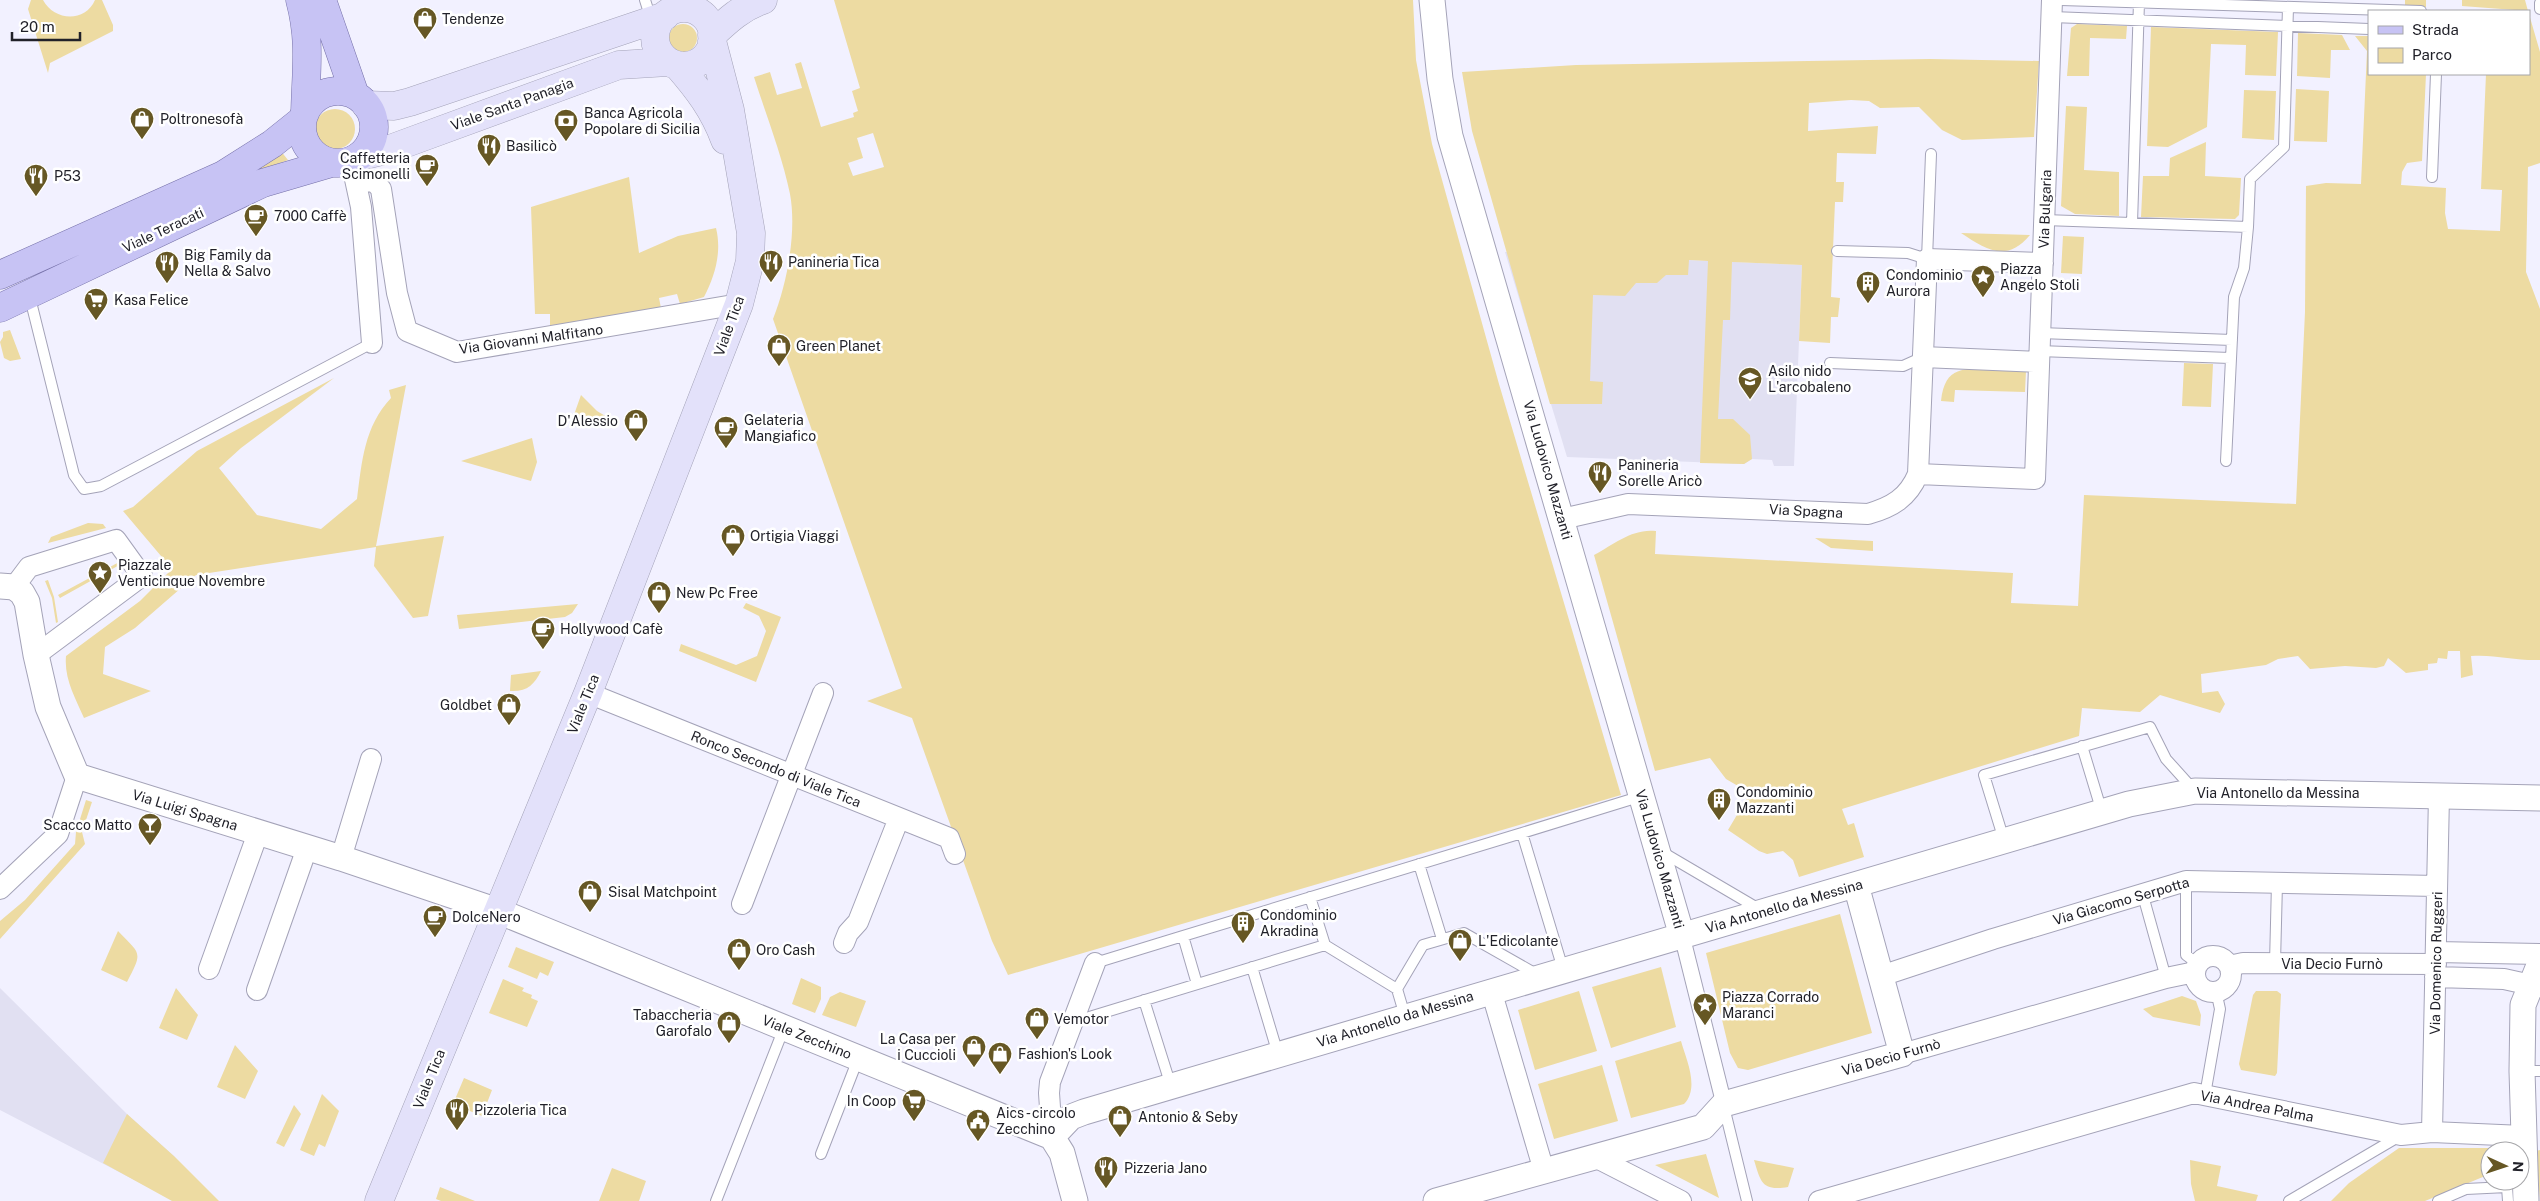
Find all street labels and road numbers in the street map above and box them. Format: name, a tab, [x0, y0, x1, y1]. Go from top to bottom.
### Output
street label: Viale Santa Panagia	[448, 74, 576, 134]
street label: Via Bulgaria	[2036, 169, 2054, 249]
street label: Viale Teracati	[120, 204, 206, 256]
street label: Viale Tica	[711, 294, 747, 358]
street label: Via Giovanni Malfitano	[458, 321, 604, 357]
street label: Via Ludovico Mazzanti	[1520, 399, 1576, 541]
street label: Via Spagna	[1769, 501, 1843, 521]
street label: Viale Tica	[564, 672, 602, 736]
street label: Ronco Secondo di Viale Tica	[689, 727, 863, 811]
street label: Via Antonello da Messina	[2196, 785, 2360, 801]
street label: Via Luigi Spagna	[130, 786, 240, 834]
street label: Via Ludovico Mazzanti	[1632, 788, 1688, 930]
street label: Via Giacomo Serpotta	[2051, 874, 2191, 928]
street label: Via Antonello da Messina	[1703, 876, 1865, 936]
street label: Via Domenico Ruggeri	[2427, 891, 2445, 1035]
street label: Via Decio Furnò	[2281, 956, 2383, 972]
street label: Via Antonello da Messina	[1315, 988, 1475, 1050]
street label: Viale Zecchino	[760, 1012, 854, 1062]
street label: Via Decio Furnò	[1840, 1035, 1942, 1079]
street label: Viale Tica	[410, 1047, 448, 1111]
street label: Via Andrea Palma	[2199, 1087, 2315, 1125]

